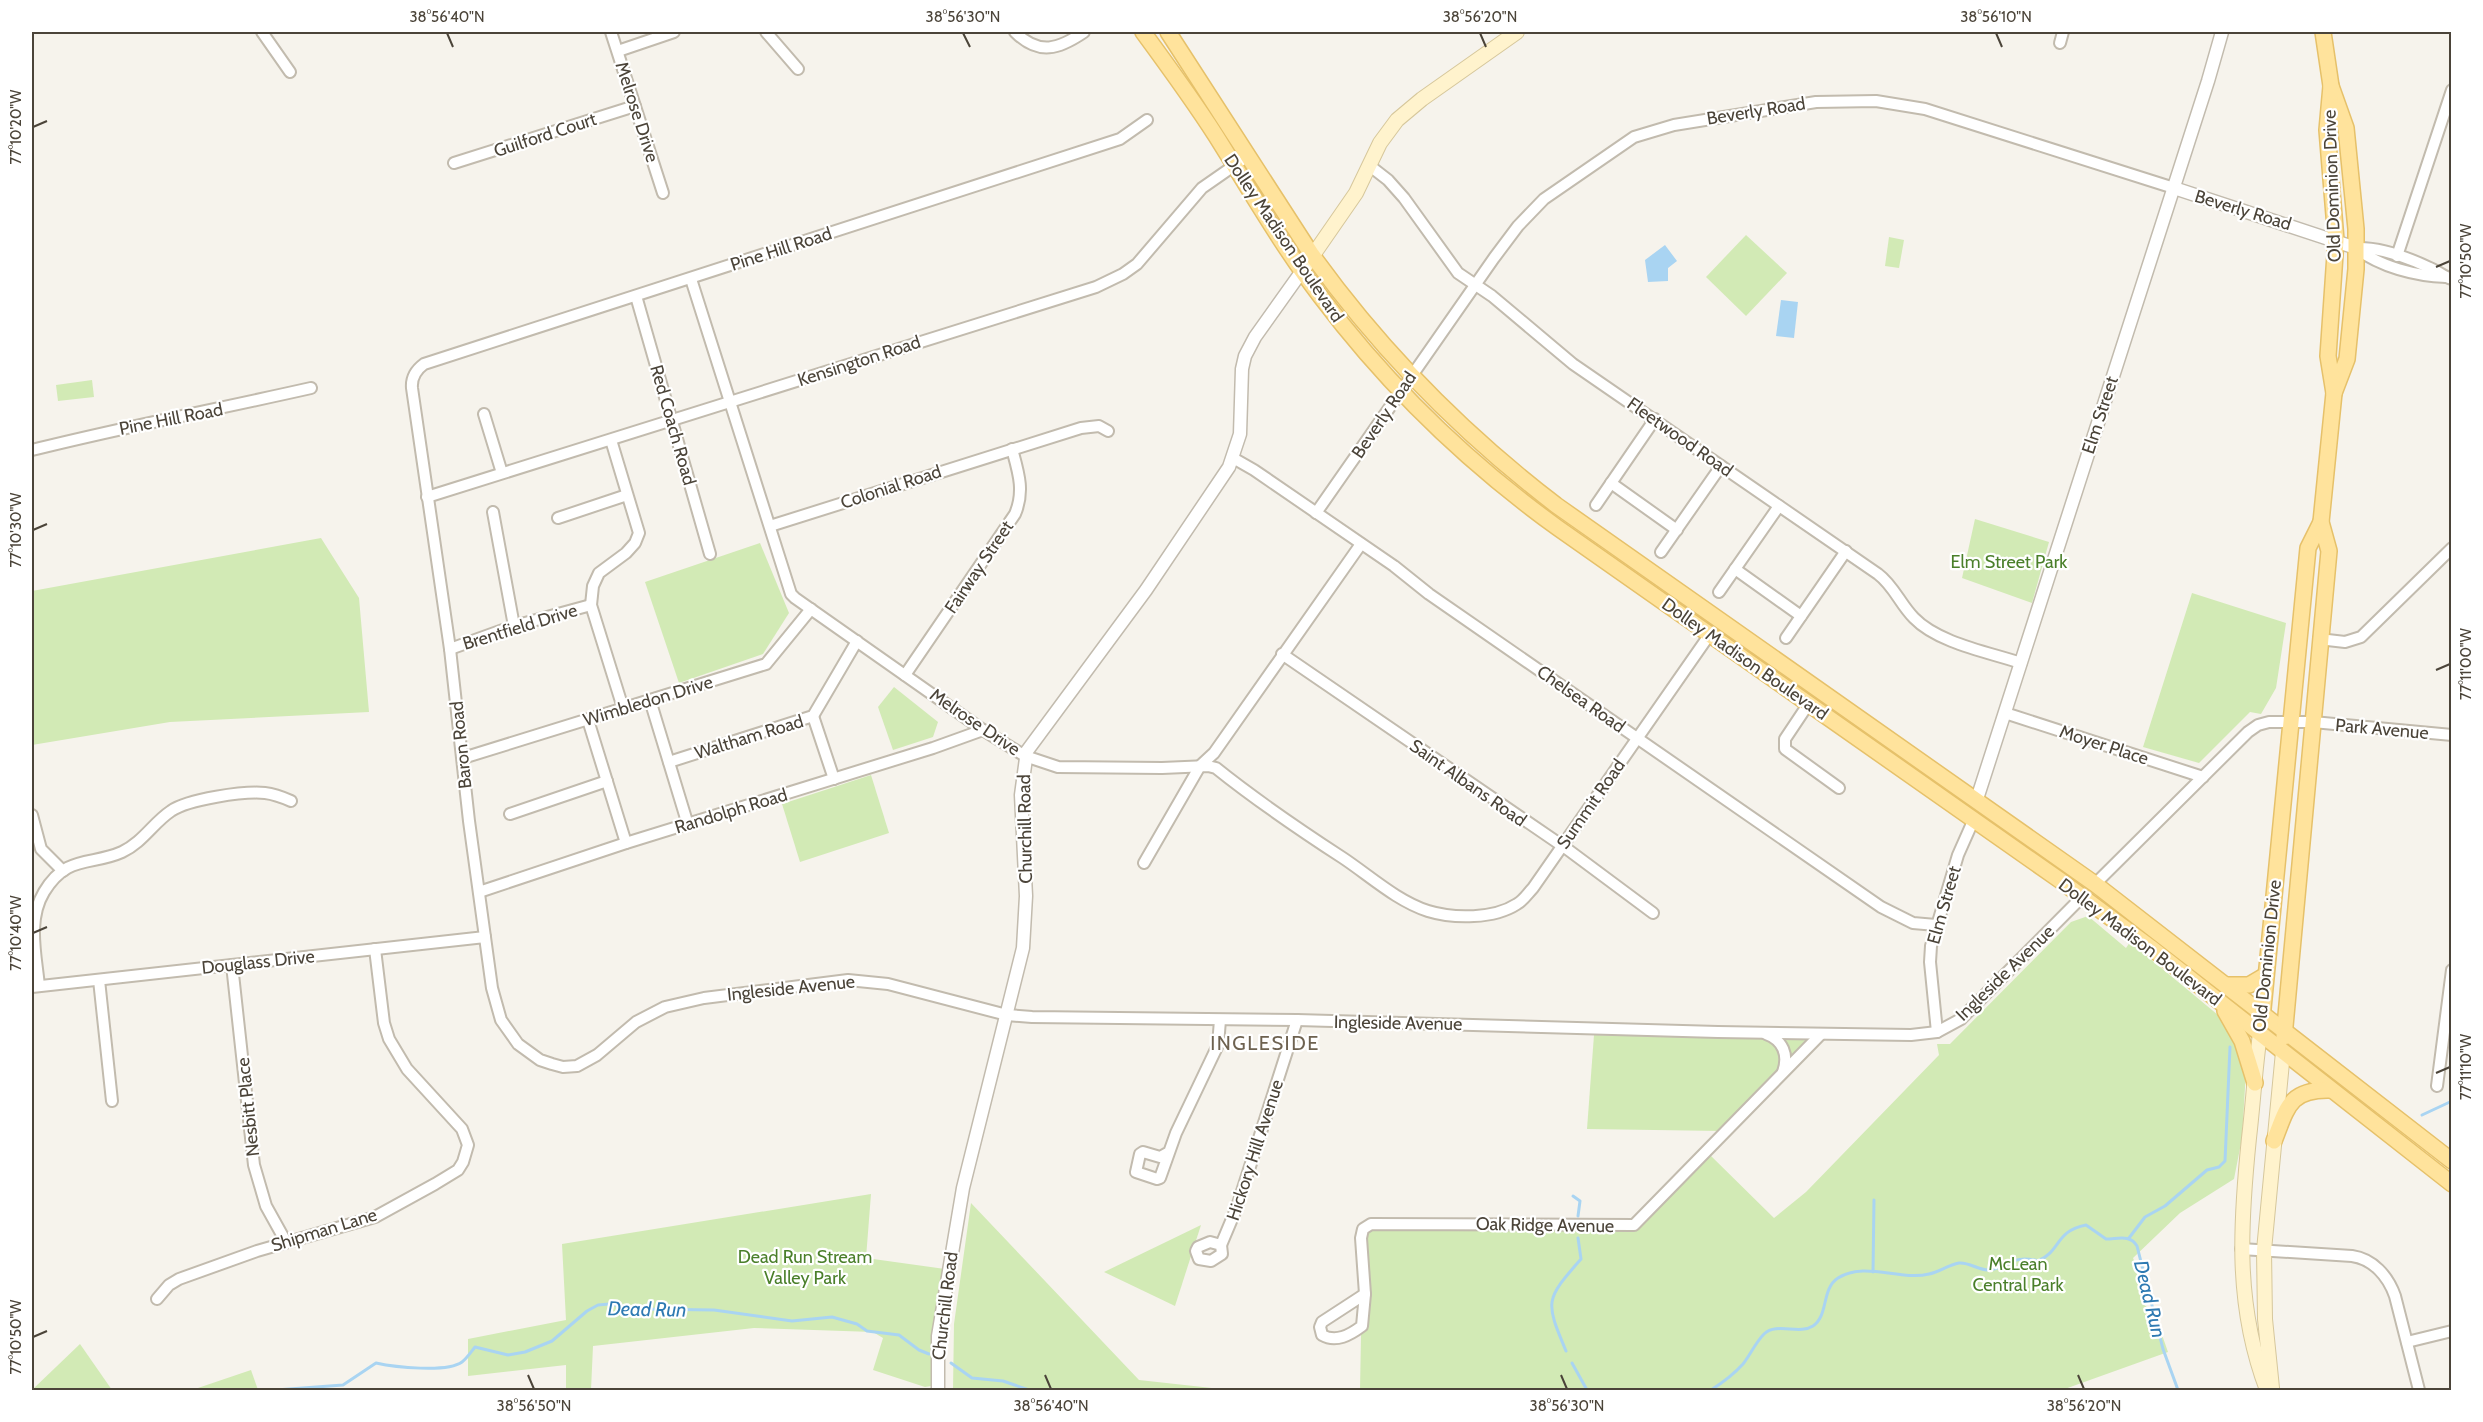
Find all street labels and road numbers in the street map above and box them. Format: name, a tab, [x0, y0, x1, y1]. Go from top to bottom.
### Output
street label: Melrose Drive	[610, 59, 664, 165]
street label: Beverly Road	[1705, 92, 1807, 130]
street label: Guilford Court	[491, 108, 599, 162]
street label: Old Dominion Drive	[2318, 109, 2346, 263]
street label: Dolley Madison Boulevard	[1219, 150, 1349, 326]
street label: Beverly Road	[2192, 185, 2294, 235]
street label: Pine Hill Road	[728, 222, 834, 276]
street label: Kensington Road	[795, 331, 923, 391]
street label: Red Coach Road	[645, 362, 701, 488]
street label: Beverly Road	[1347, 367, 1421, 463]
street label: Elm Street	[2077, 373, 2123, 457]
street label: Fleetwood Road	[1623, 392, 1737, 482]
street label: Pine Hill Road	[117, 398, 225, 440]
street label: Colonial Road	[838, 460, 944, 514]
street label: Fairway Street	[940, 516, 1018, 618]
street label: Dolley Madison Boulevard	[1658, 593, 1832, 725]
street label: Brentfield Drive	[460, 599, 580, 655]
street label: Chelsea Road	[1533, 661, 1629, 737]
street label: Wimbledon Drive	[581, 671, 715, 731]
street label: Melrose Drive	[926, 684, 1024, 760]
street label: Baron Road	[445, 700, 477, 790]
street label: Waltham Road	[692, 710, 806, 764]
street label: Park Avenue	[2334, 714, 2430, 744]
street label: Moyer Place	[2057, 720, 2151, 770]
street label: Saint Albans Road	[1405, 735, 1531, 831]
street label: Summit Road	[1552, 755, 1630, 853]
street label: Churchill Road	[1013, 774, 1037, 884]
street label: Randolph Road	[672, 783, 790, 839]
street label: Elm Street	[1922, 863, 1966, 947]
street label: Dolley Madison Boulevard	[2054, 874, 2226, 1010]
street label: Old Dominion Drive	[2248, 879, 2286, 1033]
street label: Ingleside Avenue	[1951, 920, 2059, 1026]
street label: Douglass Drive	[200, 945, 316, 979]
street label: Ingleside Avenue	[726, 970, 856, 1006]
street label: Ingleside Avenue	[1334, 1011, 1462, 1035]
street label: Nesbitt Place	[232, 1056, 264, 1158]
street label: Hickory Hill Avenue	[1222, 1077, 1288, 1223]
street label: Shipman Lane	[268, 1203, 380, 1257]
street label: Oak Ridge Avenue	[1476, 1213, 1614, 1237]
street label: Churchill Road	[927, 1251, 963, 1361]

